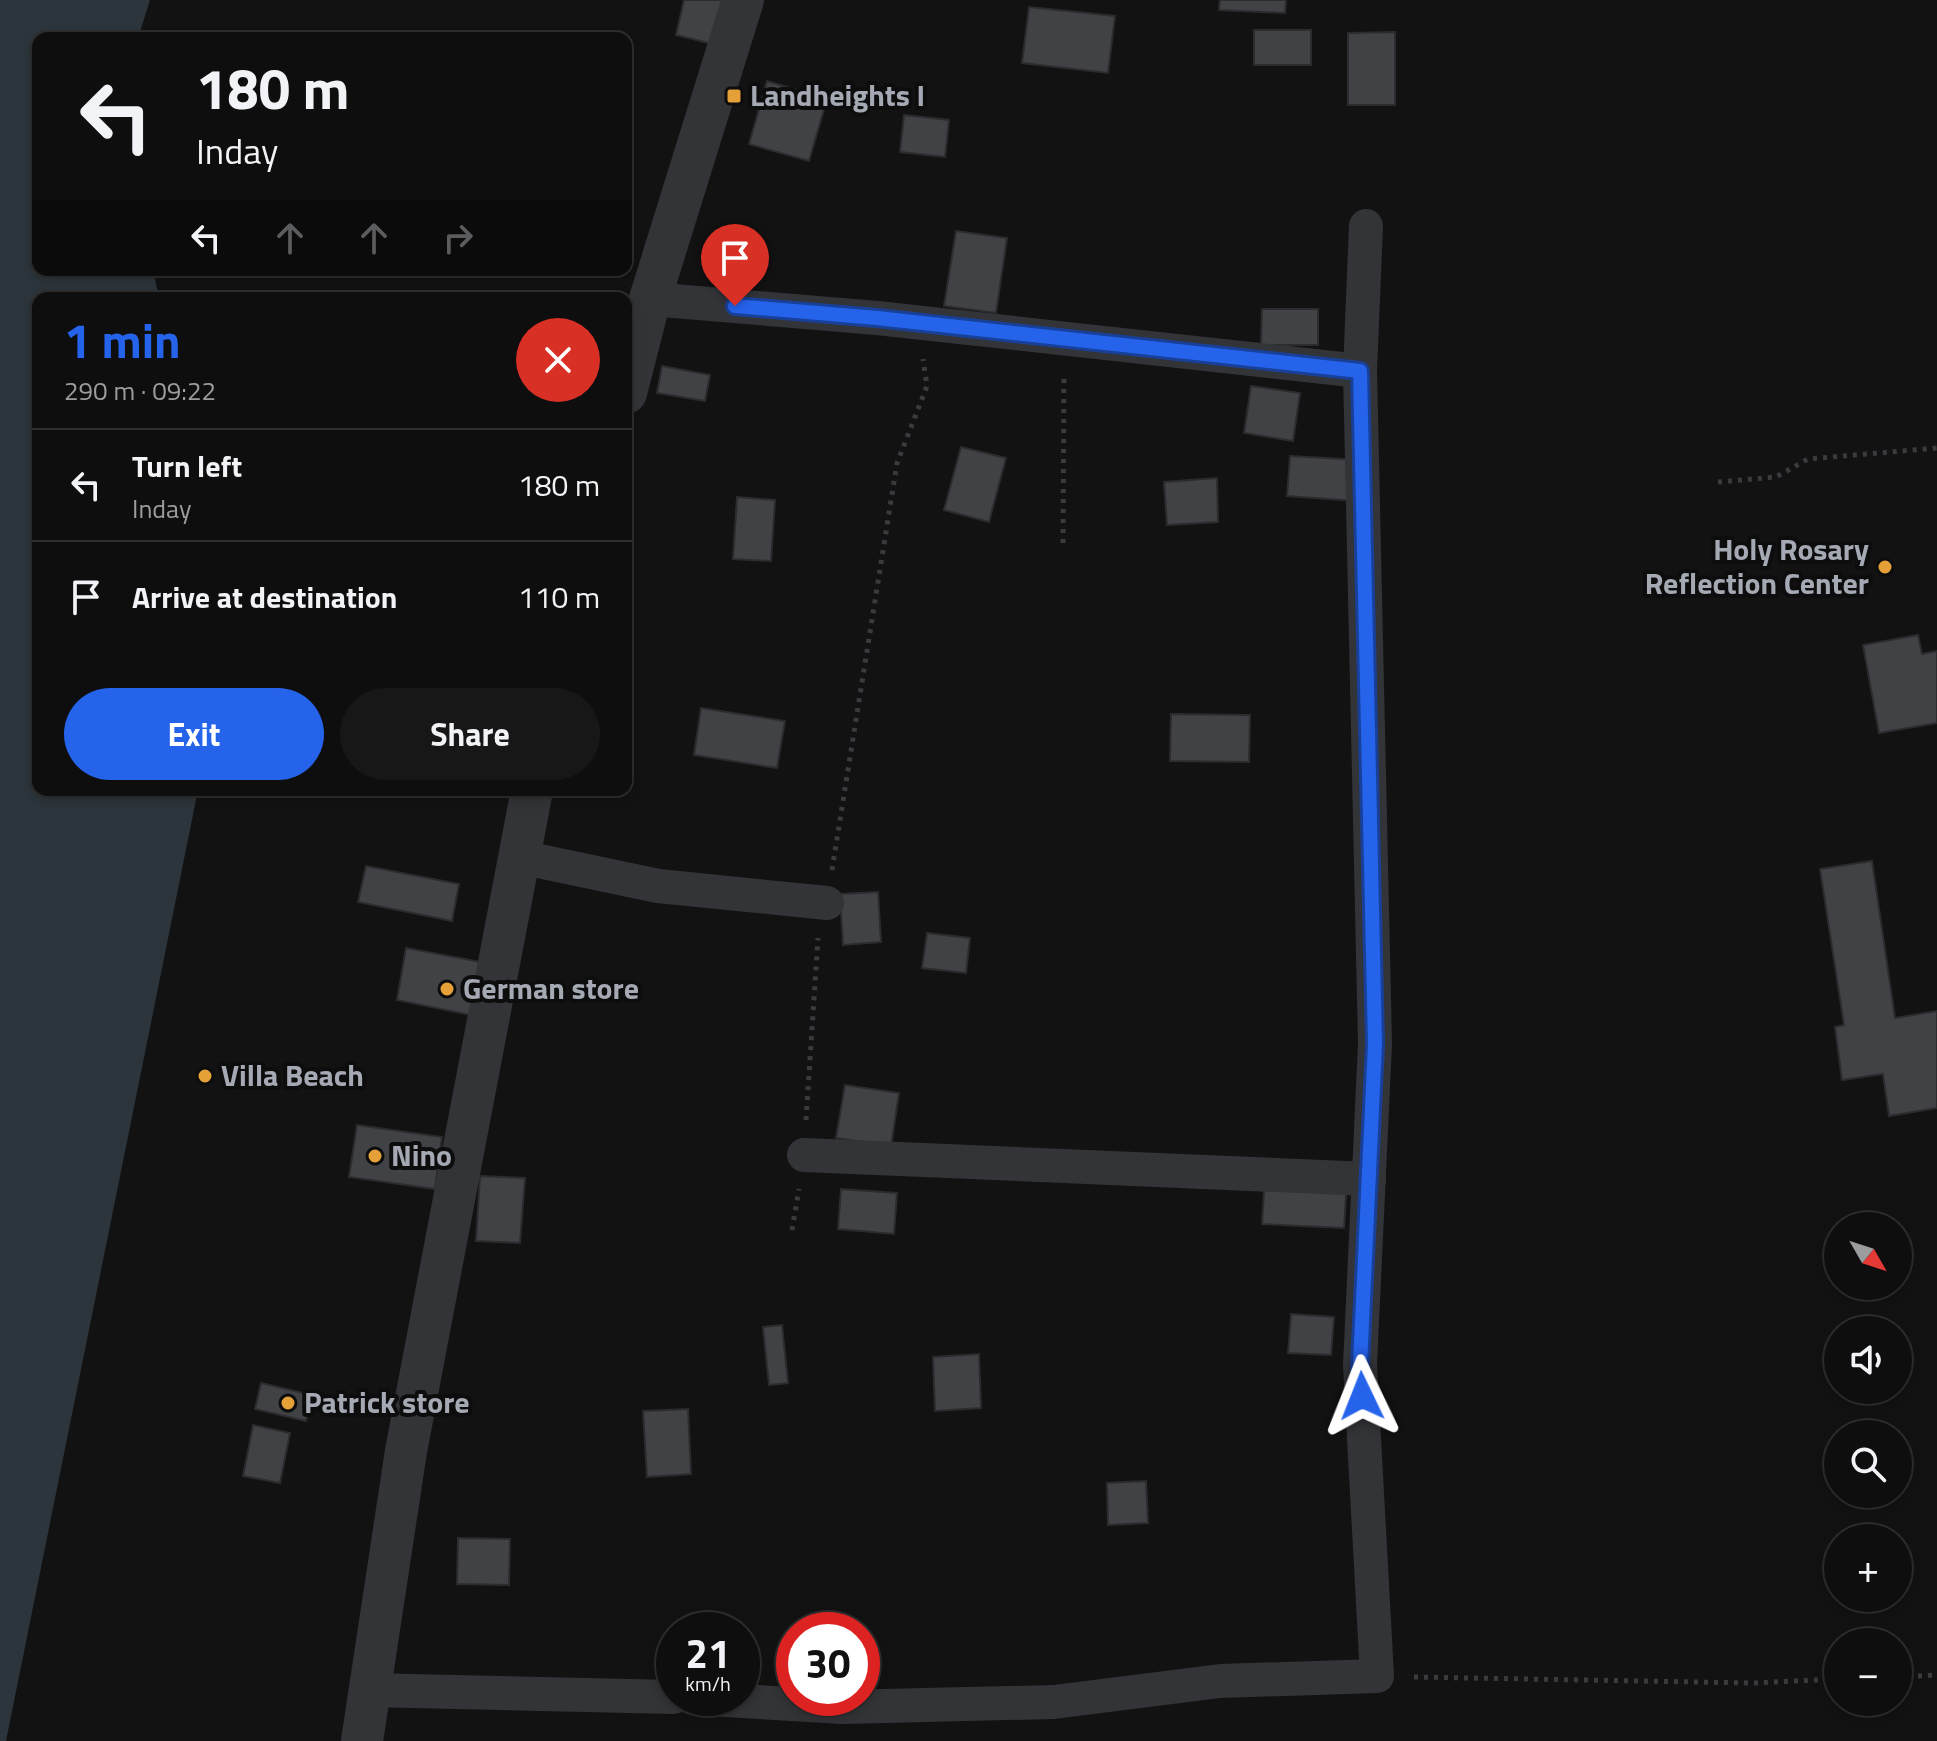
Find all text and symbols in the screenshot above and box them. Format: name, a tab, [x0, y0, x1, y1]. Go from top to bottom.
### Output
text: 180 m	[196, 46, 349, 131]
icon: left	[64, 64, 168, 168]
place label: Landheights I	[750, 72, 925, 118]
marker: Landheights I	[725, 87, 743, 105]
text: Inday	[196, 123, 278, 178]
icon: left	[184, 216, 228, 260]
icon: ahead	[268, 216, 312, 260]
icon: ahead	[352, 216, 396, 260]
icon: right	[436, 216, 480, 260]
pin	[701, 224, 769, 306]
icon: arrive	[713, 236, 757, 280]
text: 1 min	[64, 304, 181, 377]
button: close	[516, 318, 600, 402]
text: 290 m · 09:22	[64, 371, 216, 410]
text: Turn left	[132, 443, 242, 489]
text: 180 m	[518, 462, 600, 508]
icon: left	[64, 463, 108, 507]
text: Inday	[132, 489, 192, 528]
place label: Holy Rosary Reflection Center	[1645, 526, 1869, 606]
marker: Holy Rosary Reflection Center	[1876, 558, 1894, 576]
text: Arrive at destination	[132, 574, 397, 620]
text: 110 m	[518, 574, 600, 620]
icon: arrive	[64, 575, 108, 619]
button: Exit	[64, 688, 324, 780]
button: Share	[340, 688, 600, 780]
place label: German store	[463, 965, 639, 1011]
marker: German store	[438, 980, 456, 998]
place label: Villa Beach	[221, 1052, 364, 1098]
marker: Villa Beach	[196, 1067, 214, 1085]
place label: Nino	[391, 1132, 452, 1178]
marker: Nino	[366, 1147, 384, 1165]
north arrow	[1824, 1212, 1912, 1300]
map controls	[1824, 1212, 1912, 1716]
button: sound	[1824, 1316, 1912, 1404]
position arrow	[1320, 1354, 1404, 1438]
place label: Patrick store	[304, 1379, 470, 1425]
marker: Patrick store	[279, 1394, 297, 1412]
button: search	[1824, 1420, 1912, 1508]
button: +	[1824, 1524, 1912, 1612]
speed limit sign: 30	[776, 1612, 880, 1716]
text: 21	[686, 1623, 730, 1684]
button: −	[1824, 1628, 1912, 1716]
text: km/h	[685, 1668, 731, 1699]

